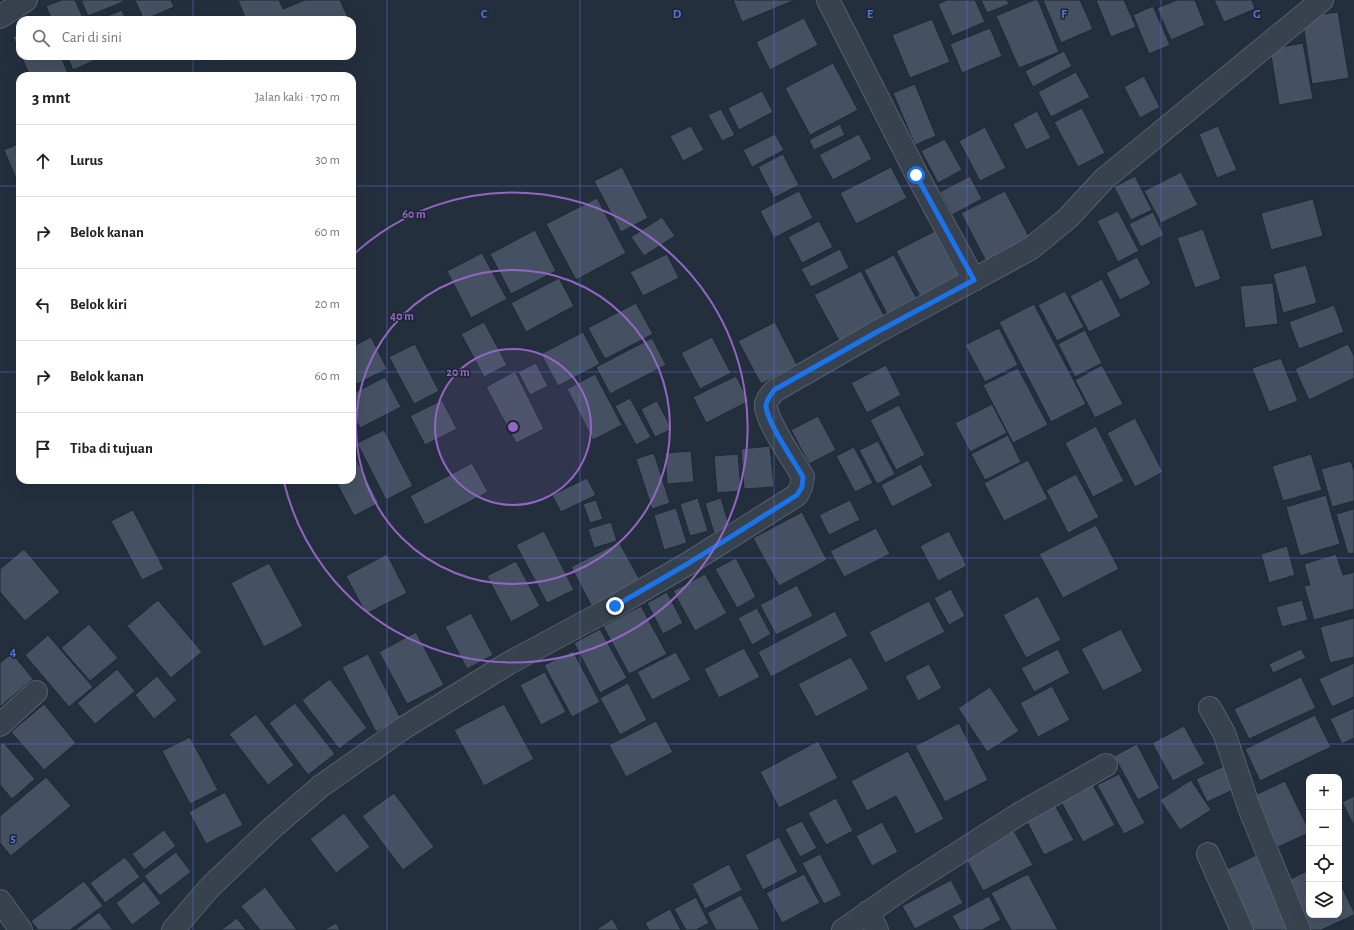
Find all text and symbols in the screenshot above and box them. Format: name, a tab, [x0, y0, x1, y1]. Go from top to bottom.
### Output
text: C	[481, 8, 488, 21]
text: D	[673, 8, 682, 21]
text: E	[867, 8, 874, 21]
text: F	[1061, 8, 1068, 21]
text: G	[1253, 8, 1261, 21]
search box	[16, 16, 356, 60]
icon: search	[30, 27, 52, 49]
text: Cari di sini	[62, 30, 122, 45]
text: 3 mnt	[32, 89, 70, 106]
text: Jalan kaki · 170 m	[255, 91, 340, 104]
icon: ahead	[32, 150, 54, 172]
text: Lurus	[70, 153, 103, 168]
text: 30 m	[315, 154, 340, 167]
route start	[907, 166, 925, 184]
text: 60 m	[402, 208, 426, 220]
icon: right	[32, 222, 54, 244]
text: Belok kanan	[70, 225, 144, 240]
text: 60 m	[314, 226, 340, 239]
icon: left	[32, 294, 54, 316]
text: Belok kiri	[70, 297, 127, 312]
text: 20 m	[315, 298, 340, 311]
text: 40 m	[390, 310, 414, 322]
icon: right	[32, 366, 54, 388]
text: 20 m	[446, 366, 470, 378]
text: Belok kanan	[70, 369, 144, 384]
text: 60 m	[314, 370, 340, 383]
centre of rings	[506, 420, 520, 434]
icon: arrive	[32, 438, 54, 460]
text: Tiba di tujuan	[70, 441, 153, 456]
route end	[606, 597, 624, 615]
text: 4	[10, 646, 17, 659]
map controls	[1306, 774, 1342, 918]
button: +	[1306, 774, 1342, 810]
button: −	[1306, 810, 1342, 846]
text: 5	[10, 832, 16, 845]
button: locate	[1306, 846, 1342, 882]
button: layers	[1306, 882, 1342, 918]

